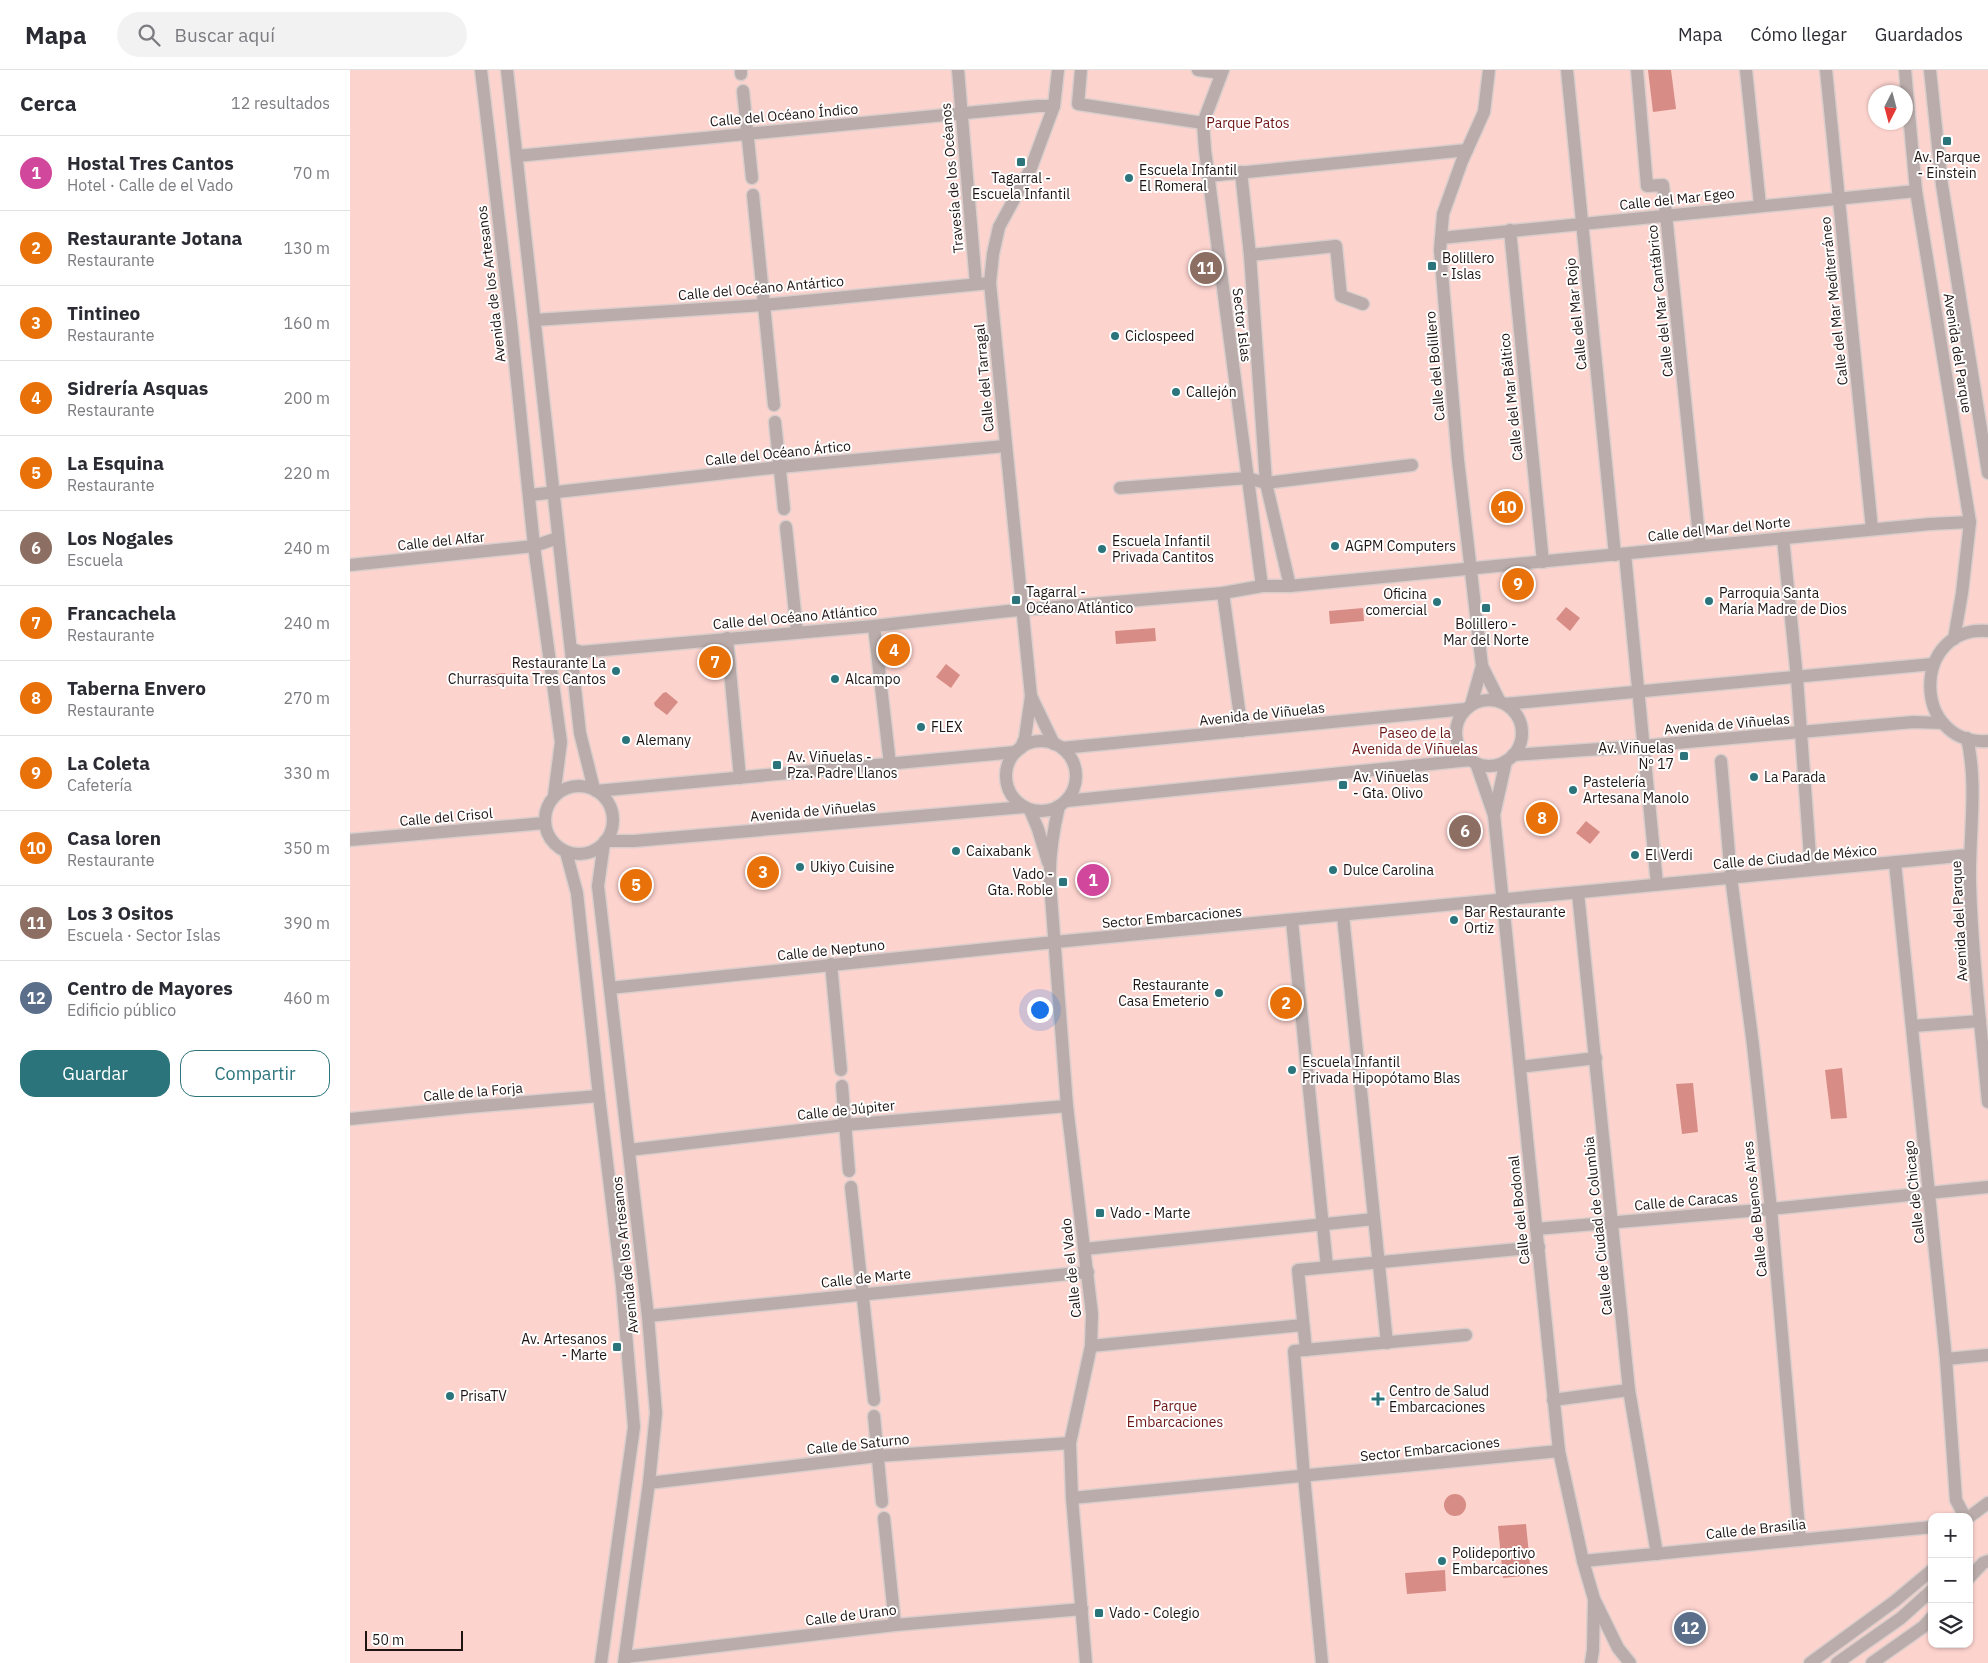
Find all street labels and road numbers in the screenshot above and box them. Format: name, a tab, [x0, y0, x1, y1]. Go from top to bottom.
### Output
street label: Calle del Océano Índico	[709, 99, 859, 130]
street label: Travesía de los Océanos	[936, 102, 968, 254]
street label: Calle del Mar Egeo	[1618, 184, 1736, 214]
street label: Avenida de los Artesanos	[472, 204, 510, 364]
street label: Calle del Mar Mediterráneo	[1816, 216, 1852, 386]
street label: Calle del Mar Cantábrico	[1643, 224, 1677, 378]
street label: Calle del Mar Rojo	[1561, 257, 1591, 371]
street label: Calle del Océano Antártico	[677, 272, 845, 304]
street label: Sector Islas	[1229, 287, 1255, 363]
street label: Avenida del Parque	[1940, 292, 1976, 414]
street label: Calle del Bolillero	[1421, 310, 1449, 422]
street label: Calle del Tarragal	[970, 323, 998, 433]
street label: Calle del Mar Báltico	[1495, 332, 1527, 462]
street label: Calle del Océano Ártico	[704, 435, 852, 470]
street label: Calle del Mar del Norte	[1647, 513, 1792, 545]
street label: Calle del Alfar	[397, 527, 485, 555]
street label: Calle del Océano Atlántico	[712, 601, 878, 633]
street label: Avenida de Viñuelas	[1198, 698, 1326, 730]
street label: Avenida de Viñuelas	[1663, 710, 1791, 738]
street label: Avenida de Viñuelas	[749, 797, 877, 825]
street label: Calle del Crisol	[399, 804, 494, 830]
street label: Calle de Ciudad de México	[1712, 841, 1878, 873]
street label: Avenida del Parque	[1947, 860, 1971, 982]
street label: Sector Embarcaciones	[1101, 902, 1243, 932]
street label: Calle de Neptuno	[776, 935, 886, 965]
street label: Calle de la Forja	[422, 1079, 524, 1105]
street label: Calle de Júpiter	[796, 1096, 896, 1124]
street label: Calle de Ciudad de Columbia	[1580, 1135, 1616, 1316]
street label: Calle de Chicago	[1900, 1139, 1928, 1244]
street label: Calle de Buenos Aires	[1739, 1140, 1771, 1278]
street label: Calle del Bodonal	[1504, 1154, 1534, 1266]
street label: Avenida de los Artesanos	[608, 1175, 642, 1335]
street label: Calle de Caracas	[1633, 1187, 1739, 1214]
street label: Calle de el Vado	[1057, 1217, 1085, 1319]
street label: Calle de Marte	[820, 1264, 912, 1292]
street label: Calle de Saturno	[806, 1430, 910, 1458]
street label: Sector Embarcaciones	[1359, 1433, 1501, 1465]
street label: Calle de Brasilia	[1705, 1515, 1807, 1543]
street label: Calle de Urano	[804, 1600, 898, 1630]

